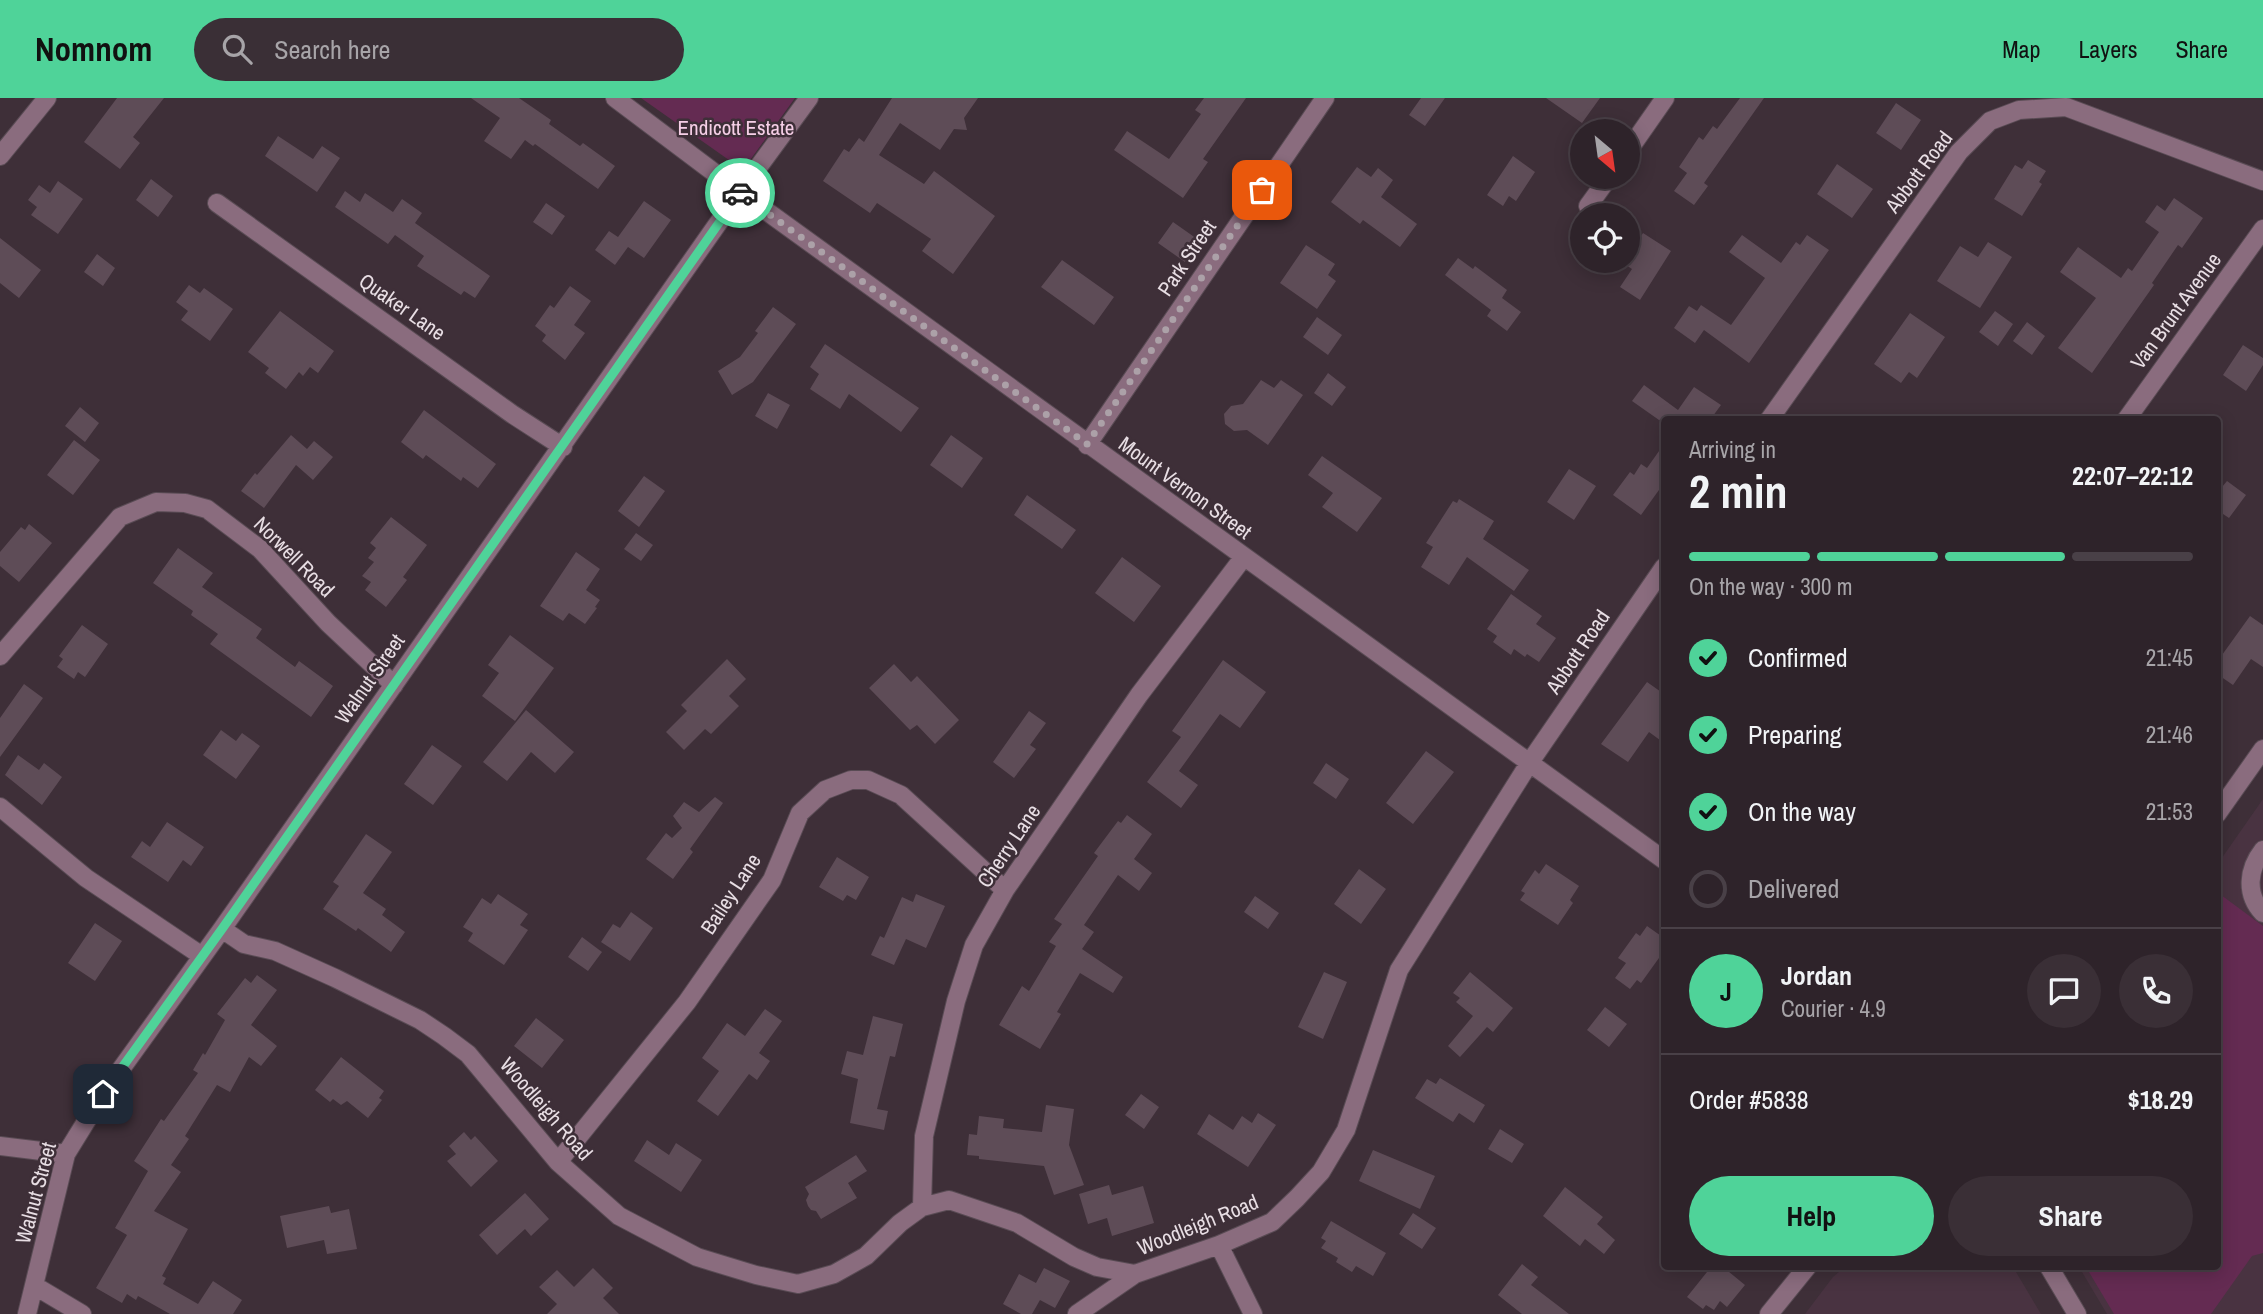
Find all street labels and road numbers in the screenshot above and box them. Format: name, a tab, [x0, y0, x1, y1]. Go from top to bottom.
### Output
street label: Abbott Road	[1878, 125, 1959, 219]
street label: Park Street	[1150, 214, 1223, 302]
street label: Van Brunt Avenue	[2124, 247, 2228, 375]
street label: Quaker Lane	[353, 266, 451, 347]
street label: Mount Vernon Street	[1113, 429, 1258, 546]
street label: Norwell Road	[248, 510, 341, 603]
street label: Abbott Road	[1538, 604, 1616, 700]
street label: Walnut Street	[328, 628, 411, 730]
street label: Cherry Lane	[970, 798, 1047, 893]
street label: Bailey Lane	[694, 848, 768, 940]
street label: Woodleigh Road	[493, 1051, 599, 1166]
street label: Walnut Street	[8, 1139, 63, 1247]
street label: Woodleigh Road	[1133, 1187, 1263, 1262]

